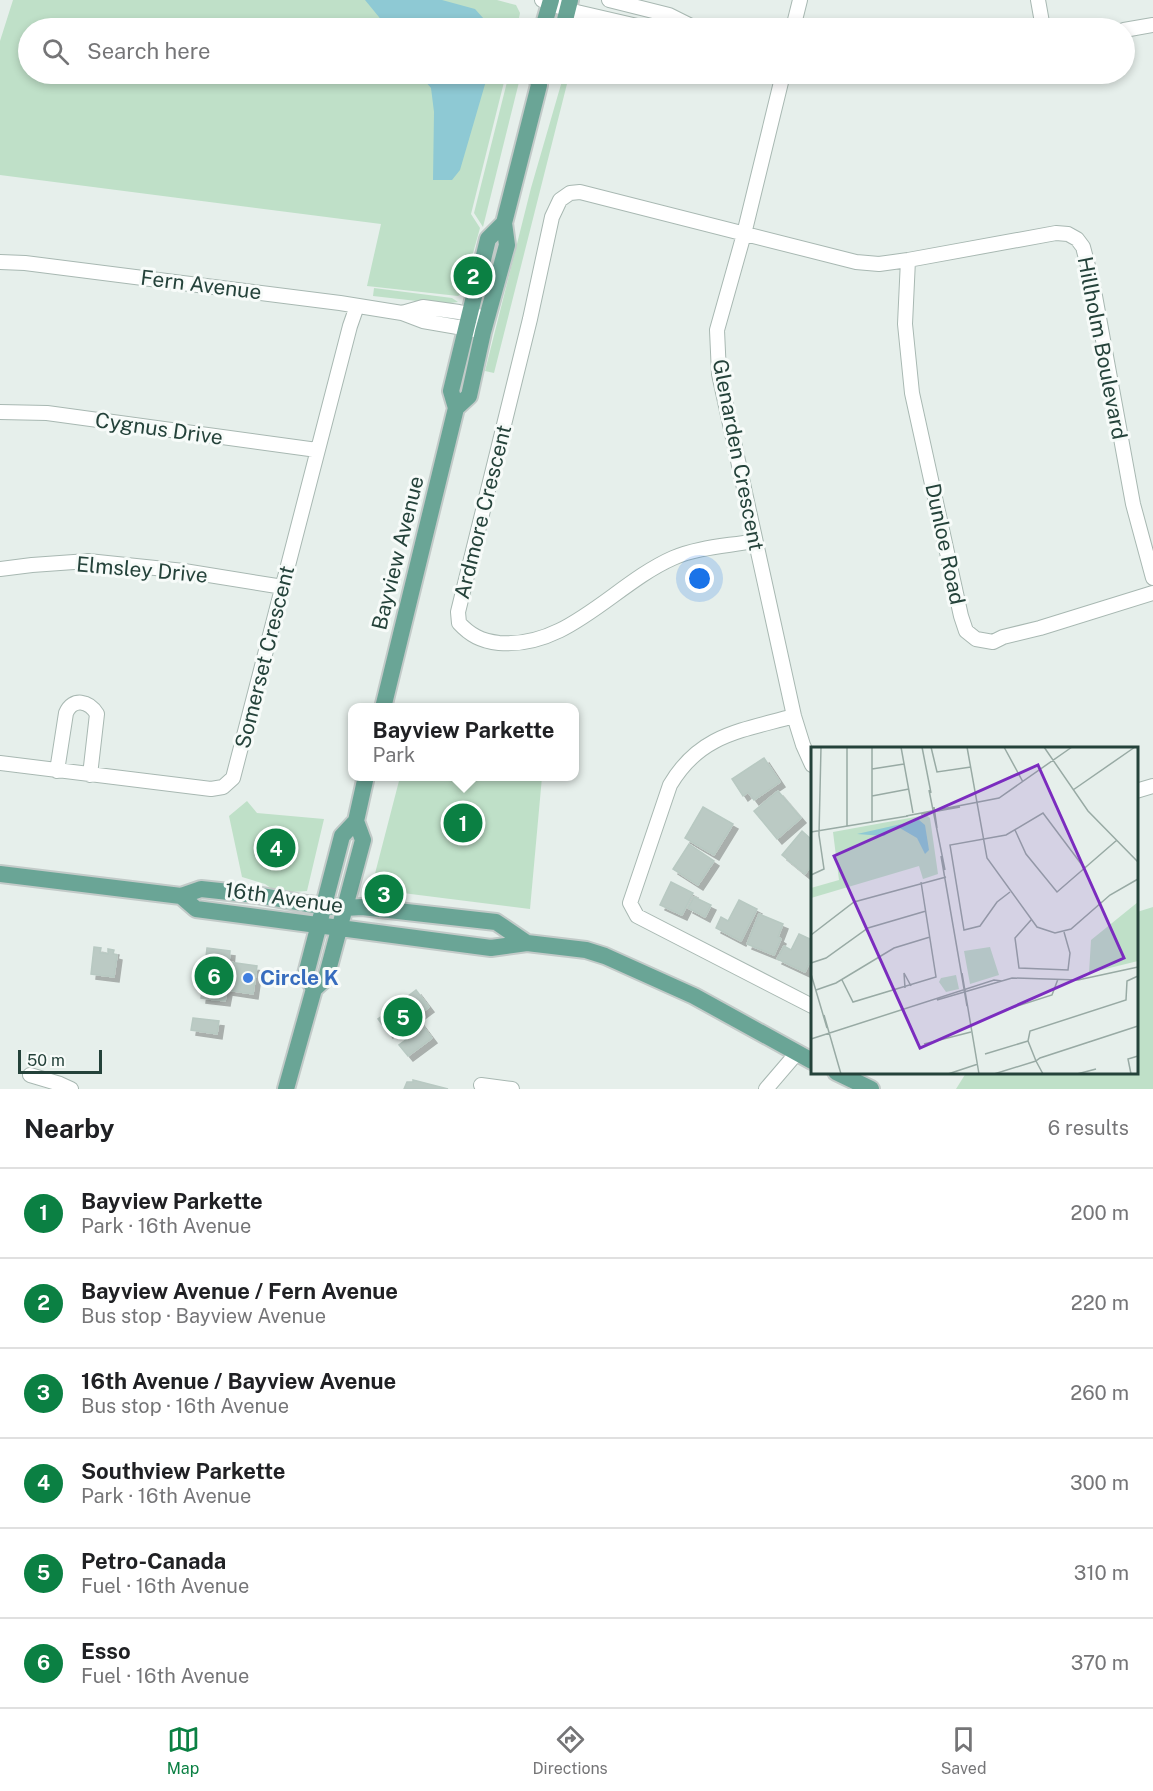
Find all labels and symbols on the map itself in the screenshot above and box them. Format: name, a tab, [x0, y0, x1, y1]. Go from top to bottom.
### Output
pin: 2	[454, 254, 492, 298]
street label: Hillholm Boulevard	[1073, 254, 1132, 441]
street label: Fern Avenue	[139, 265, 263, 304]
street label: Glenarden Crescent	[708, 357, 769, 553]
street label: Cygnus Drive	[94, 407, 225, 450]
street label: Ardmore Crescent	[449, 422, 516, 602]
street label: Bayview Avenue	[366, 473, 429, 632]
street label: Dunloe Road	[920, 481, 971, 607]
street label: Elmsley Drive	[75, 551, 209, 588]
street label: Somerset Crescent	[230, 563, 299, 751]
your location	[685, 564, 714, 593]
inset map	[811, 747, 1138, 1074]
pin: 1	[444, 800, 482, 846]
pin: 4	[256, 826, 296, 870]
pin: 3	[364, 872, 404, 916]
street label: 16th Avenue	[223, 877, 345, 918]
pin: 6	[194, 954, 234, 998]
place label: Circle K	[260, 965, 339, 990]
marker: Circle K	[241, 971, 255, 985]
pin: 5	[384, 994, 422, 1040]
scale bar	[18, 1047, 102, 1074]

